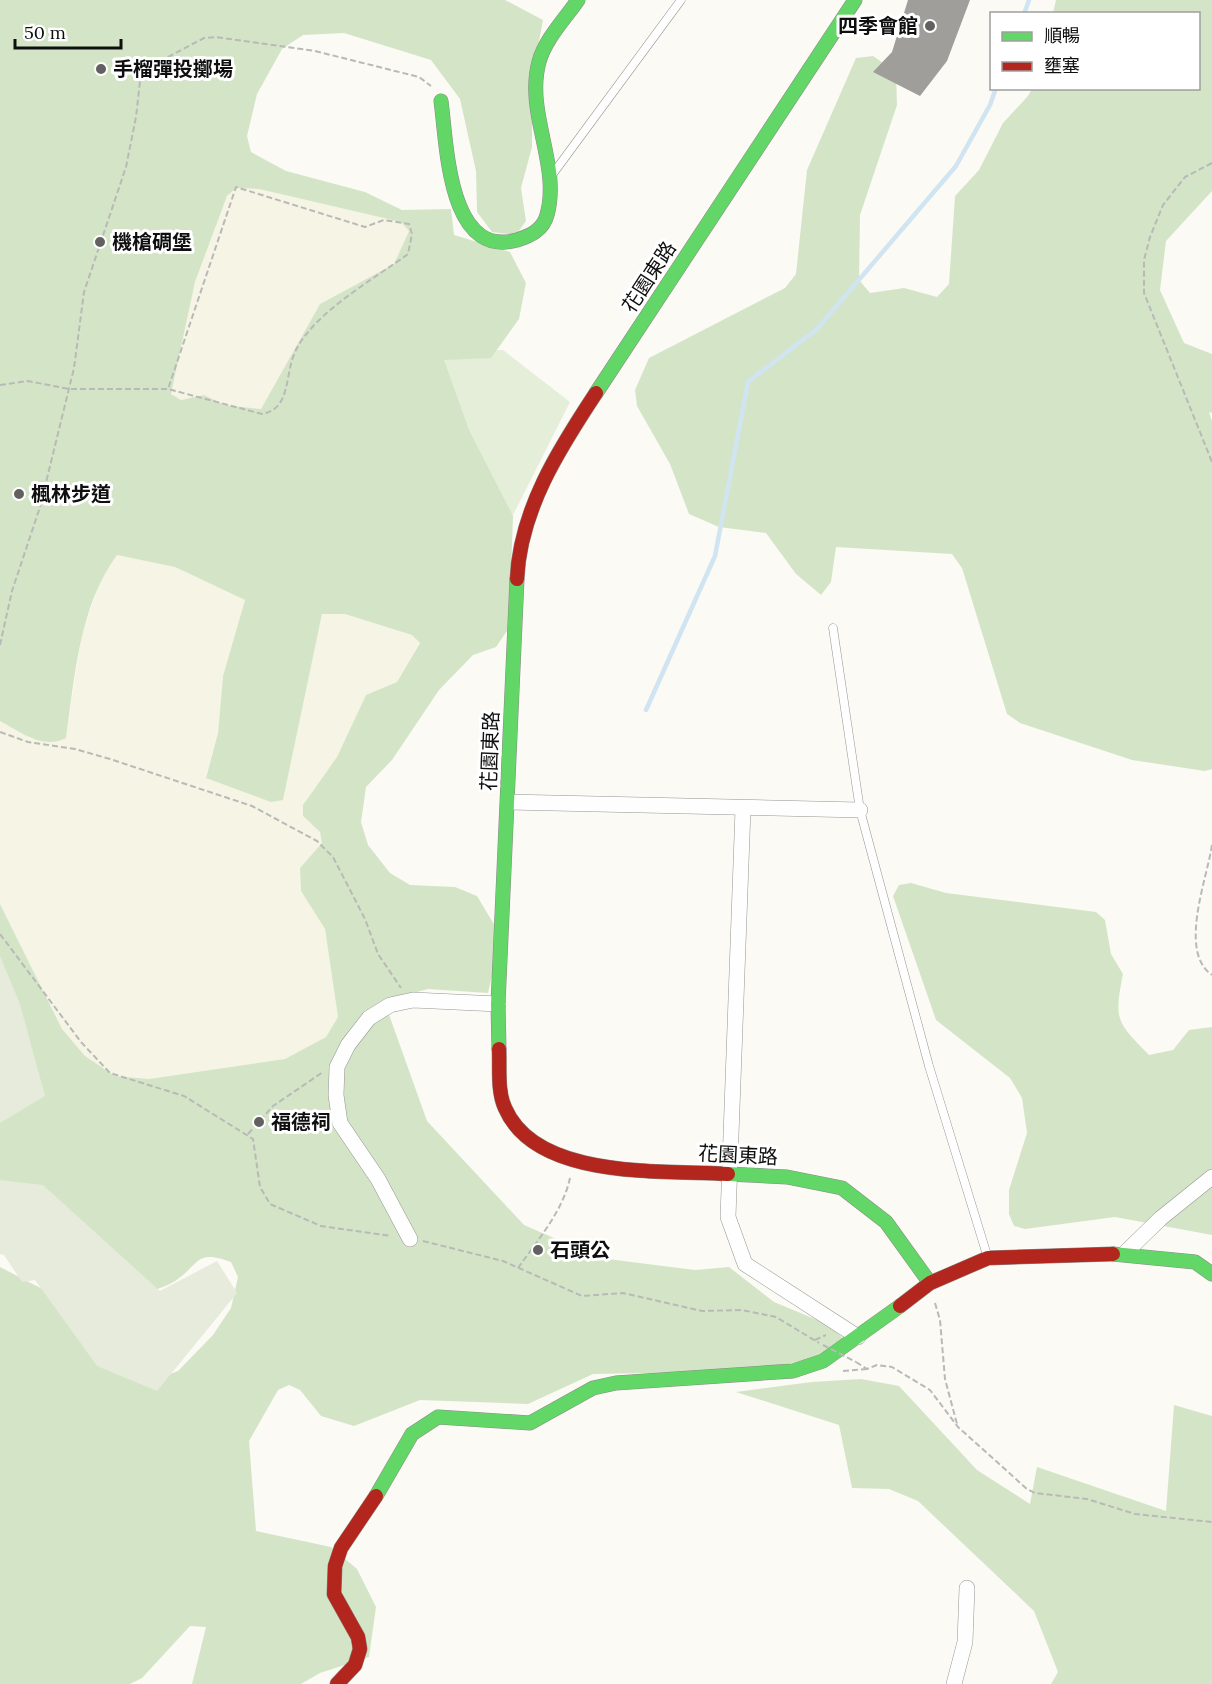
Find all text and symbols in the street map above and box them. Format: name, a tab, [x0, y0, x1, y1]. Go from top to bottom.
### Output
scale bar	[15, 12, 122, 50]
legend	[990, 12, 1200, 90]
place label: 四季會館	[838, 13, 918, 38]
marker: 四季會館	[923, 19, 937, 33]
text: 50 m	[24, 21, 66, 44]
text: 順暢	[1044, 24, 1080, 47]
text: 壅塞	[1044, 54, 1080, 77]
place label: 手榴彈投擲場	[113, 56, 233, 81]
marker: 手榴彈投擲場	[94, 62, 108, 76]
place label: 機槍碉堡	[112, 229, 192, 254]
marker: 機槍碉堡	[93, 235, 107, 249]
street label: 花園東路	[616, 236, 681, 317]
place label: 楓林步道	[31, 481, 111, 506]
marker: 楓林步道	[12, 487, 26, 501]
street label: 花園東路	[476, 711, 503, 791]
place label: 福德祠	[271, 1109, 331, 1134]
marker: 福德祠	[252, 1115, 266, 1129]
street label: 花園東路	[697, 1140, 779, 1169]
place label: 石頭公	[550, 1237, 610, 1262]
marker: 石頭公	[531, 1243, 545, 1257]

